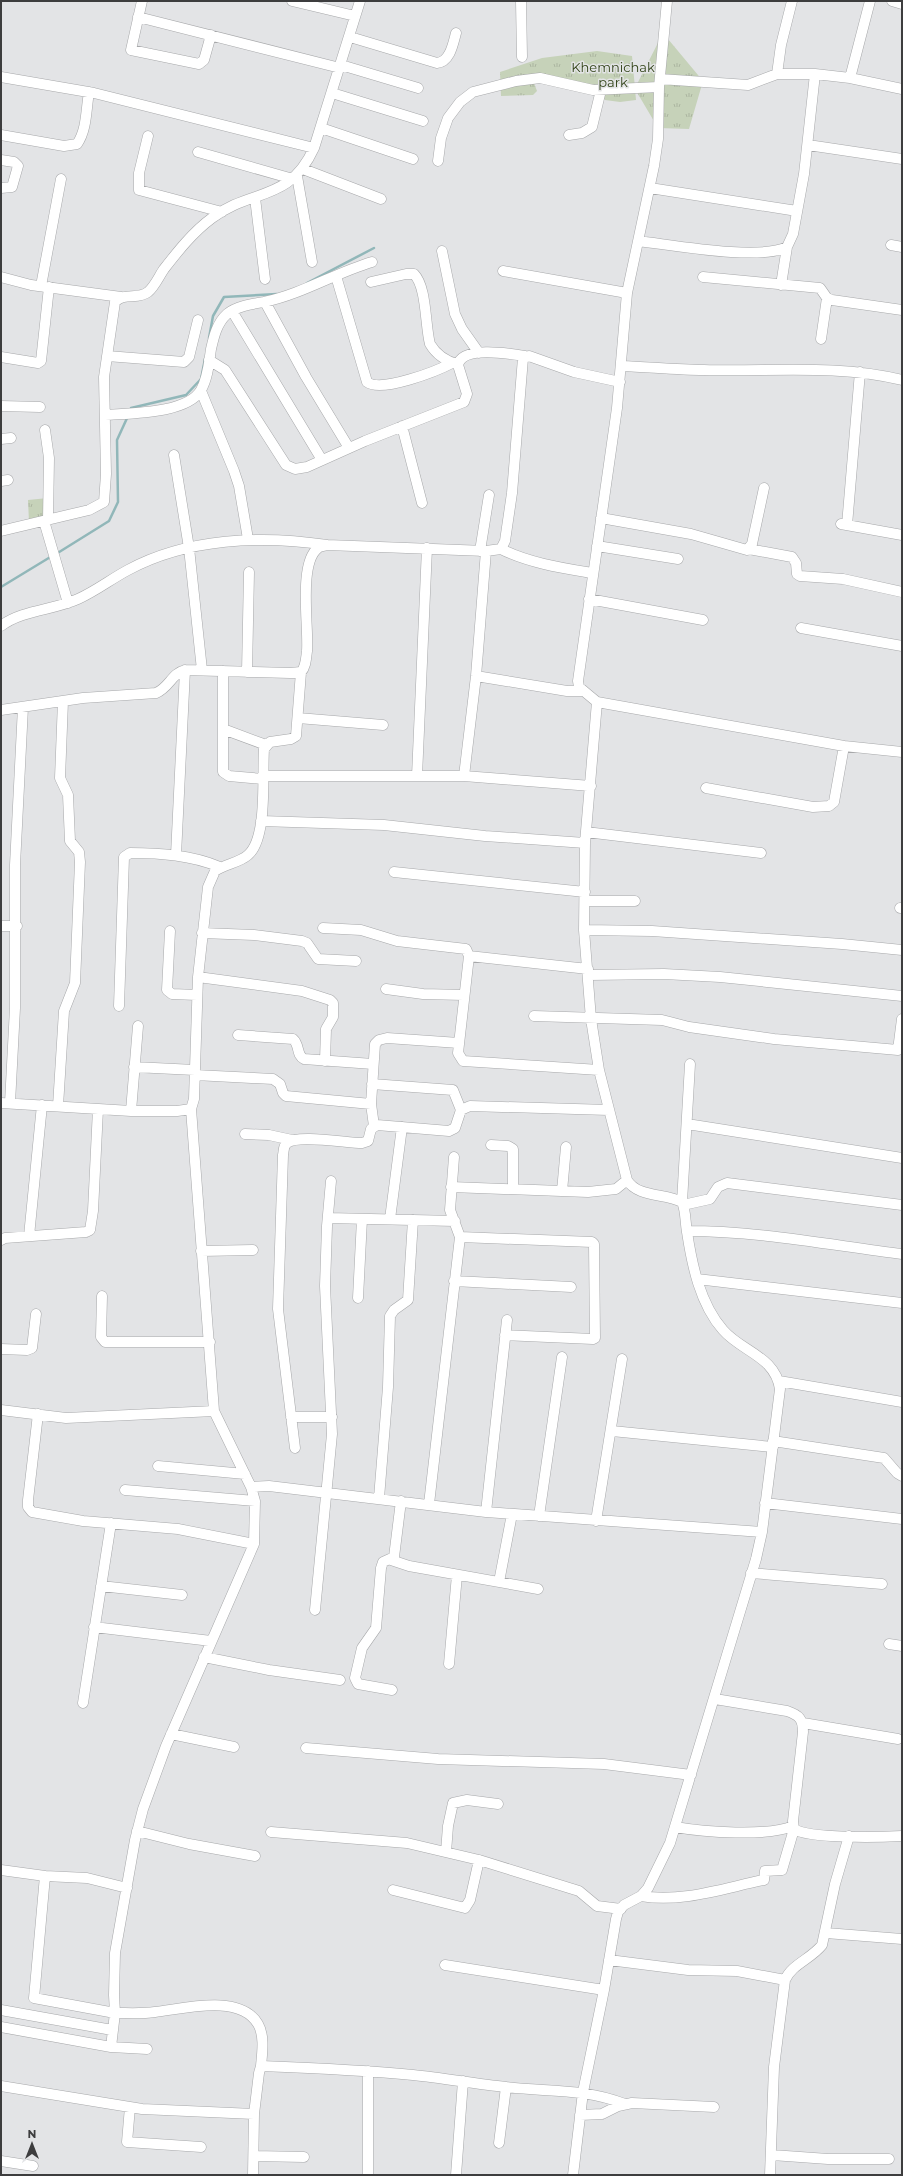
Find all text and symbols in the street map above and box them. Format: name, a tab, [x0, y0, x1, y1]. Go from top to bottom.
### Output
park label: Khemnichak park	[571, 59, 655, 90]
north arrow	[12, 2124, 52, 2164]
text: N	[28, 2127, 36, 2141]

